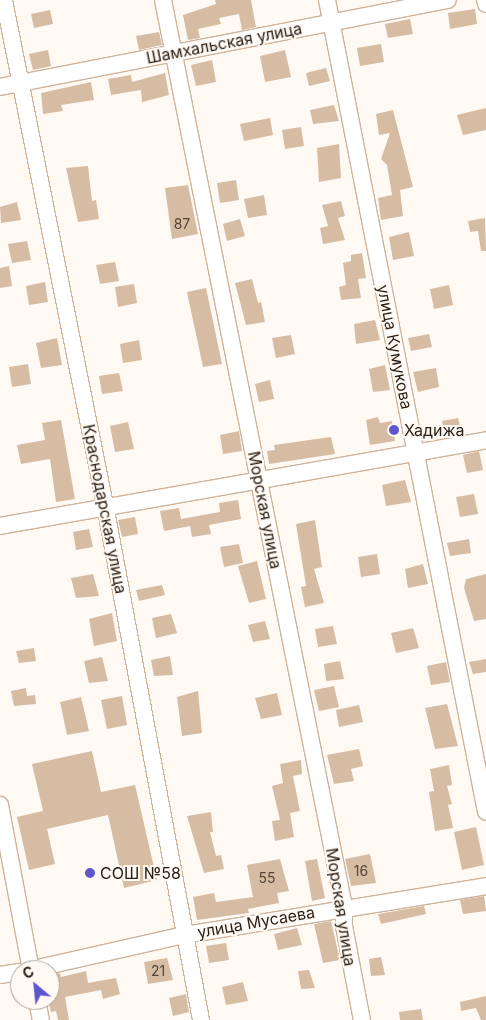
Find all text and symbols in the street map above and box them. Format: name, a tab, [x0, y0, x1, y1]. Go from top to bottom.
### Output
street label: Шамхальская улица	[145, 18, 303, 68]
house number: 87	[174, 216, 190, 232]
street label: улица Кумукова	[374, 283, 416, 411]
place label: Хадижа	[404, 420, 464, 440]
street label: Краснодарская улица	[79, 423, 131, 595]
marker: Хадижа	[388, 424, 400, 436]
street label: Морская улица	[244, 450, 286, 570]
street label: Морская улица	[322, 846, 360, 968]
place label: СОШ №58	[100, 863, 181, 883]
house number: 16	[354, 863, 368, 879]
marker: СОШ №58	[84, 867, 96, 879]
house number: 55	[258, 870, 276, 886]
street label: улица Мусаева	[196, 902, 316, 942]
north arrow	[10, 960, 60, 1010]
text: С	[20, 962, 37, 982]
house number: 21	[151, 963, 165, 979]

